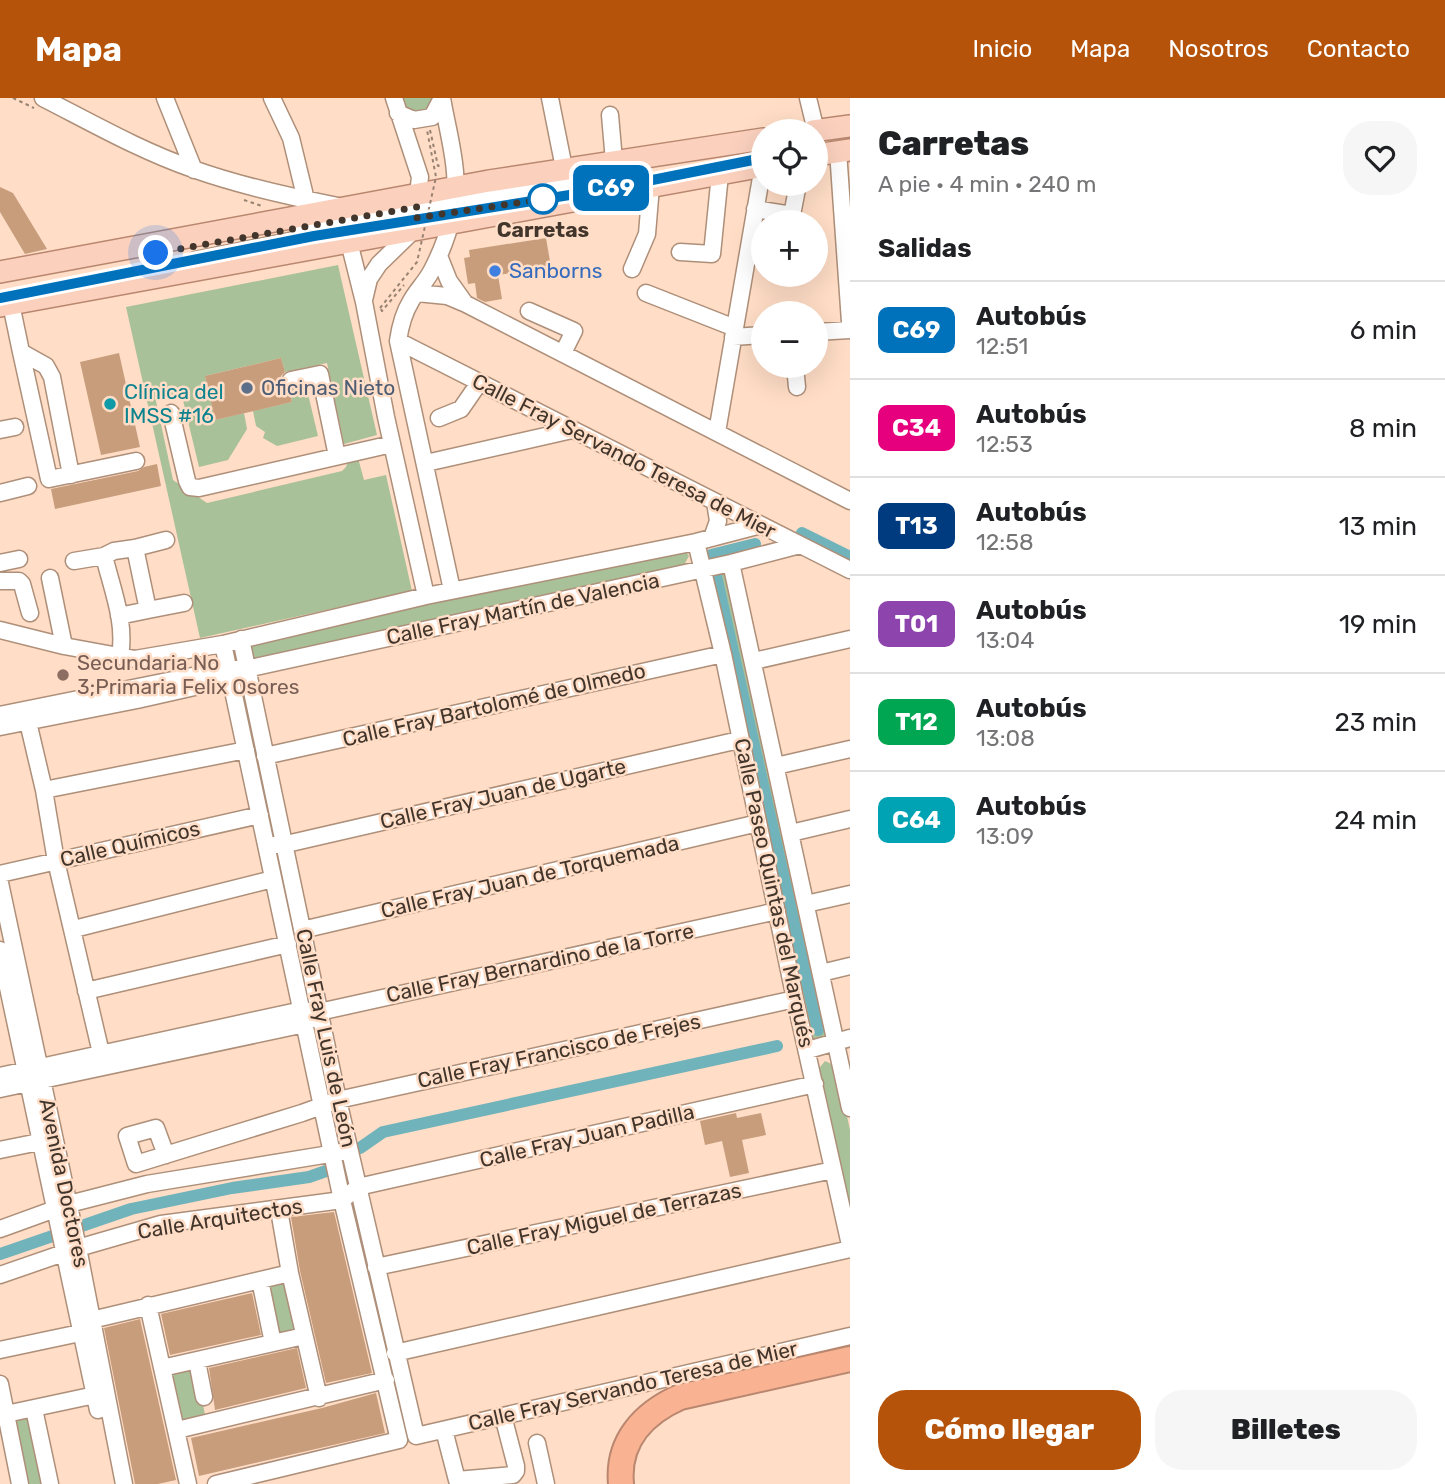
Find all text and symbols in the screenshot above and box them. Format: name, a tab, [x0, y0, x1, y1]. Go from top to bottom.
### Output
text: Mapa	[35, 30, 122, 69]
text: Inicio	[973, 35, 1032, 63]
text: Mapa	[1070, 35, 1130, 63]
text: Nosotros	[1168, 35, 1269, 63]
text: Contacto	[1307, 35, 1410, 63]
map controls	[751, 119, 828, 378]
button: locate	[751, 119, 828, 196]
button: heart	[1343, 121, 1417, 195]
text: Carretas	[878, 124, 1029, 163]
line badge: C69	[571, 165, 651, 211]
text: A pie · 4 min · 240 m	[878, 170, 1096, 198]
text: C69	[587, 174, 635, 202]
marker: Carretas	[528, 184, 558, 214]
button: +	[751, 210, 828, 287]
place label: Carretas	[497, 217, 589, 242]
text: Salidas	[878, 233, 972, 264]
your location	[138, 235, 173, 270]
place label: Sanborns	[509, 258, 602, 283]
marker: Sanborns	[487, 263, 503, 279]
button: −	[751, 301, 828, 378]
text: Autobús	[976, 301, 1087, 332]
text: 6 min	[1350, 315, 1417, 346]
text: C69	[893, 316, 940, 344]
text: 12:51	[976, 332, 1028, 360]
street label: Calle Fray Servando Teresa de Mier	[468, 368, 780, 543]
place label: Oficinas Nieto	[261, 375, 395, 400]
place label: Clínica del IMSS #16	[124, 379, 224, 428]
marker: Oficinas Nieto	[239, 380, 255, 396]
marker: Clínica del IMSS #16	[102, 396, 118, 412]
text: Autobús	[976, 399, 1087, 430]
text: 8 min	[1349, 413, 1417, 444]
text: C34	[892, 414, 941, 442]
text: 12:53	[976, 430, 1033, 458]
text: Autobús	[976, 497, 1087, 528]
text: 13 min	[1339, 511, 1417, 542]
text: T13	[895, 512, 938, 540]
text: 12:58	[976, 528, 1034, 556]
street label: Calle Fray Martín de Valencia	[384, 567, 662, 650]
text: Autobús	[976, 595, 1087, 626]
text: 19 min	[1339, 609, 1417, 640]
text: T01	[895, 610, 938, 638]
text: 13:04	[976, 626, 1034, 654]
place label: Secundaria No 3;Primaria Felix Osores	[77, 650, 300, 699]
street label: Calle Fray Bartolomé de Olmedo	[340, 657, 648, 752]
marker: Secundaria No 3;Primaria Felix Osores	[55, 667, 71, 683]
text: Autobús	[976, 693, 1087, 724]
text: 23 min	[1335, 707, 1417, 738]
text: T12	[895, 708, 938, 736]
text: 13:08	[976, 724, 1035, 752]
street label: Calle Paseo Quintas del Marqués	[729, 736, 820, 1050]
street label: Calle Fray Juan de Ugarte	[378, 753, 628, 834]
text: Autobús	[976, 791, 1087, 822]
text: 24 min	[1334, 805, 1417, 836]
text: C64	[892, 806, 941, 834]
street label: Calle Químicos	[58, 815, 202, 872]
text: 13:09	[976, 822, 1034, 850]
street label: Calle Fray Juan de Torquemada	[378, 830, 682, 923]
street label: Calle Fray Bernardino de la Torre	[384, 918, 696, 1007]
street label: Calle Fray Luis de León	[291, 926, 362, 1149]
street label: Calle Fray Francisco de Frejes	[415, 1008, 703, 1093]
street label: Avenida Doctores	[34, 1096, 95, 1270]
street label: Calle Fray Juan Padilla	[477, 1099, 697, 1172]
street label: Calle Fray Miguel de Terrazas	[464, 1177, 743, 1260]
street label: Calle Arquitectos	[136, 1193, 304, 1244]
street label: Calle Fray Servando Teresa de Mier	[466, 1335, 800, 1436]
button: Cómo llegar	[878, 1390, 1141, 1470]
button: Billetes	[1155, 1390, 1417, 1470]

